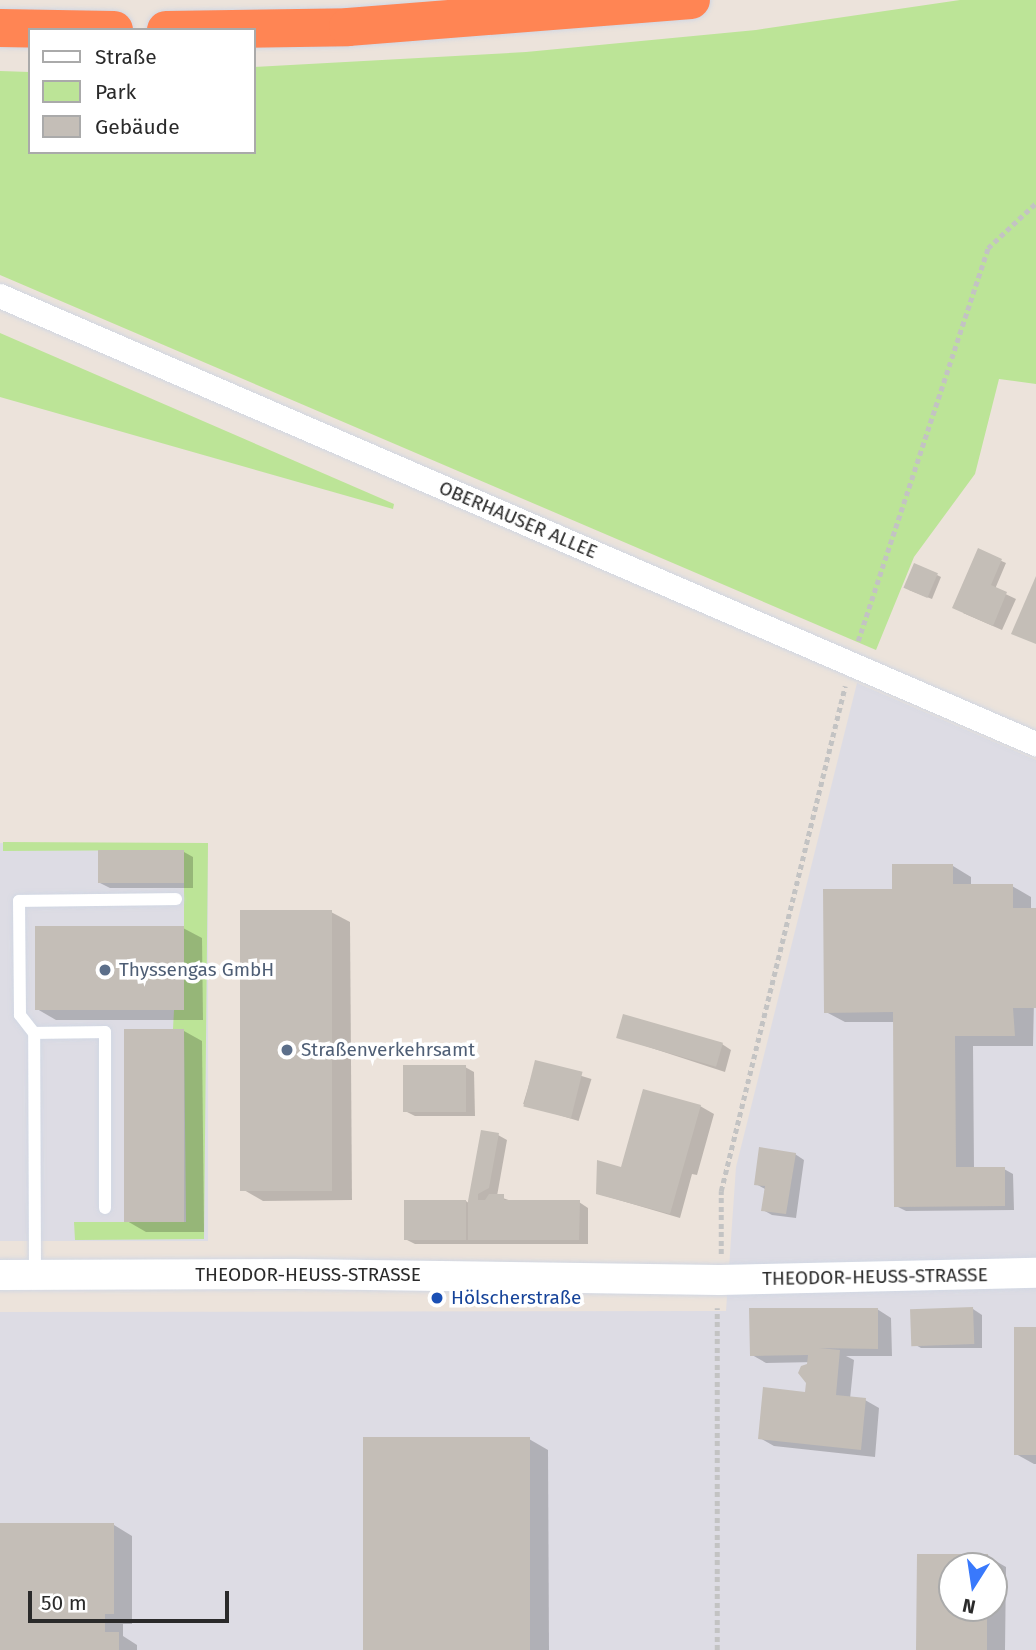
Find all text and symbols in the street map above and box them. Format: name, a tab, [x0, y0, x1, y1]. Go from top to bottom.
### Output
legend	[28, 28, 256, 154]
text: Straße	[95, 44, 157, 70]
text: Park	[95, 79, 136, 105]
text: Gebäude	[95, 114, 180, 140]
street label: OBERHAUSER ALLEE	[435, 476, 601, 564]
place label: Thyssengas GmbH	[119, 959, 274, 981]
marker: Thyssengas GmbH	[97, 962, 113, 978]
place label: Straßenverkehrsamt	[301, 1039, 475, 1061]
marker: Straßenverkehrsamt	[279, 1042, 295, 1058]
street label: THEODOR-HEUSS-STRASSE	[195, 1264, 421, 1286]
street label: THEODOR-HEUSS-STRASSE	[762, 1264, 988, 1290]
place label: Hölscherstraße	[451, 1287, 581, 1309]
marker: Hölscherstraße	[429, 1290, 445, 1306]
north arrow	[938, 1552, 1008, 1622]
scale bar	[32, 1576, 233, 1620]
text: 50 m	[41, 1590, 87, 1616]
text: N	[960, 1594, 978, 1619]

